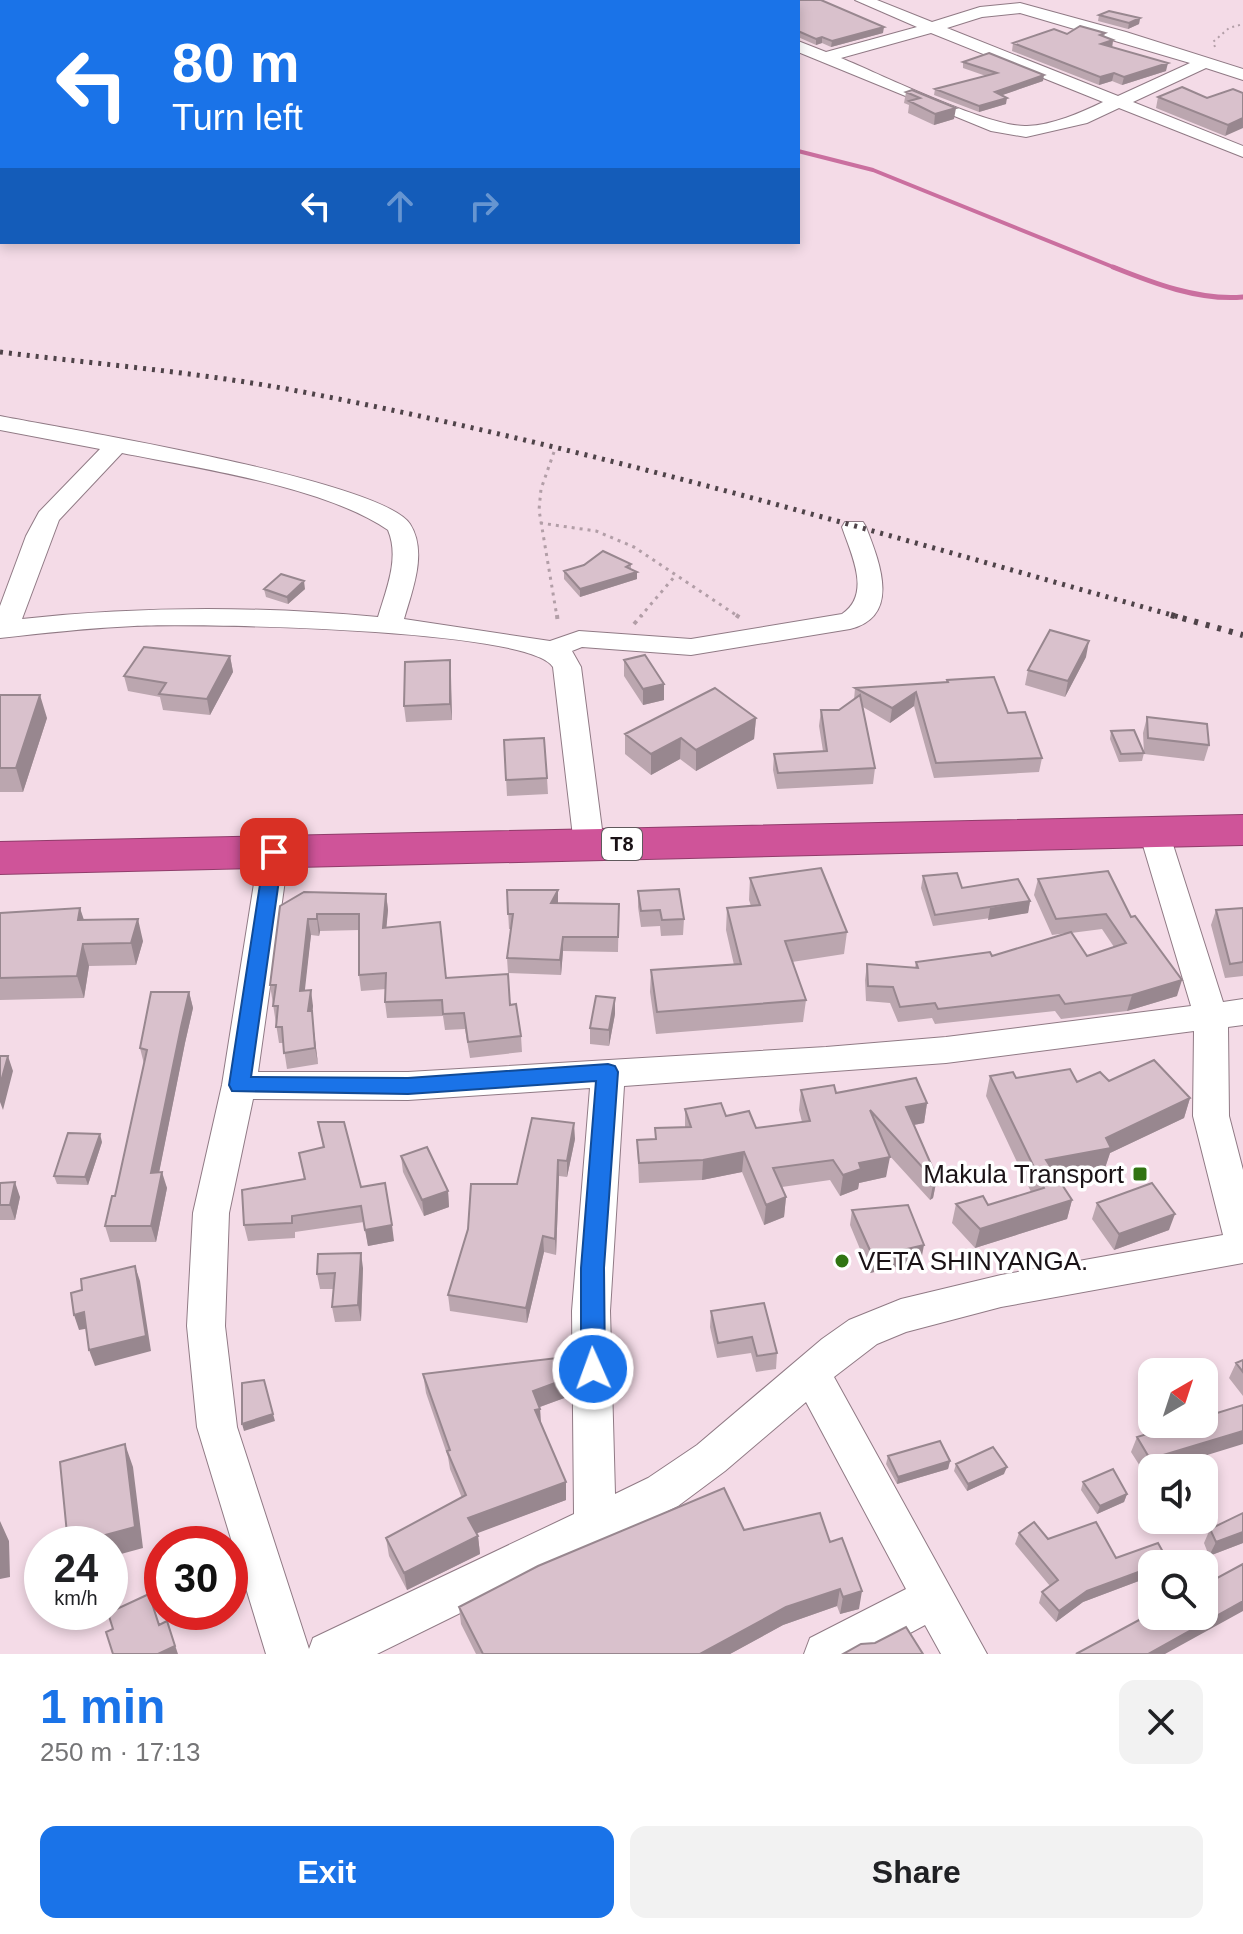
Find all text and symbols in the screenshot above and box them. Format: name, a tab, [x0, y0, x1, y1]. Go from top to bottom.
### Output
text: 80 m	[172, 31, 300, 94]
icon: left	[40, 32, 144, 136]
text: Turn left	[172, 97, 303, 138]
icon: left	[294, 184, 338, 228]
icon: ahead	[378, 184, 422, 228]
icon: right	[462, 184, 506, 228]
pin	[240, 818, 308, 886]
road number: T8	[602, 828, 642, 860]
icon: arrive	[252, 830, 296, 874]
place label: Makula Transport	[923, 1159, 1125, 1189]
marker: Makula Transport	[1131, 1165, 1149, 1183]
place label: VETA SHINYANGA.	[858, 1246, 1088, 1276]
marker: VETA SHINYANGA.	[833, 1252, 851, 1270]
position arrow	[551, 1327, 635, 1411]
north arrow	[1138, 1358, 1218, 1438]
map controls	[1138, 1358, 1218, 1630]
button: sound	[1138, 1454, 1218, 1534]
speed limit sign: 30	[144, 1526, 248, 1630]
text: 24	[54, 1546, 98, 1590]
button: search	[1138, 1550, 1218, 1630]
text: km/h	[54, 1587, 98, 1609]
text: 1 min	[40, 1680, 165, 1733]
button: close	[1119, 1680, 1203, 1764]
text: 250 m · 17:13	[40, 1737, 200, 1767]
button: Exit	[40, 1826, 614, 1918]
button: Share	[630, 1826, 1203, 1918]

